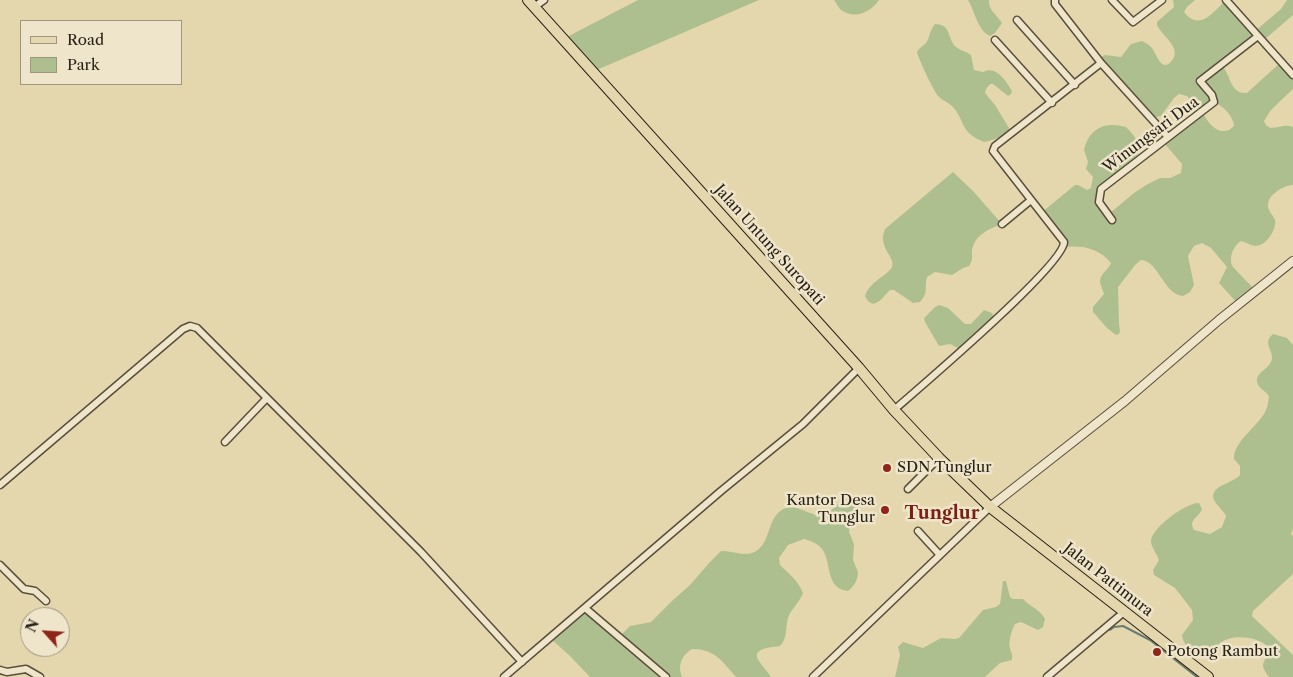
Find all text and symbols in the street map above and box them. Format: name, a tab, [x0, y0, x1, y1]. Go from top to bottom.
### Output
legend	[20, 20, 182, 85]
text: Road	[67, 30, 104, 49]
text: Park	[67, 55, 100, 74]
street label: Winungsari Dua	[1099, 93, 1203, 177]
street label: Jalan Untung Suropati	[710, 181, 828, 309]
place label: SDN Tunglur	[897, 459, 992, 477]
marker: SDN Tunglur	[881, 462, 893, 474]
place label: Kantor Desa Tunglur	[786, 492, 875, 527]
district label: Tunglur	[904, 503, 980, 525]
marker: Kantor Desa Tunglur	[879, 504, 891, 516]
street label: Jalan Pattimura	[1060, 539, 1156, 621]
north arrow	[20, 607, 70, 657]
text: N	[22, 616, 43, 635]
place label: Potong Rambut	[1167, 643, 1278, 661]
marker: Potong Rambut	[1151, 646, 1163, 658]

